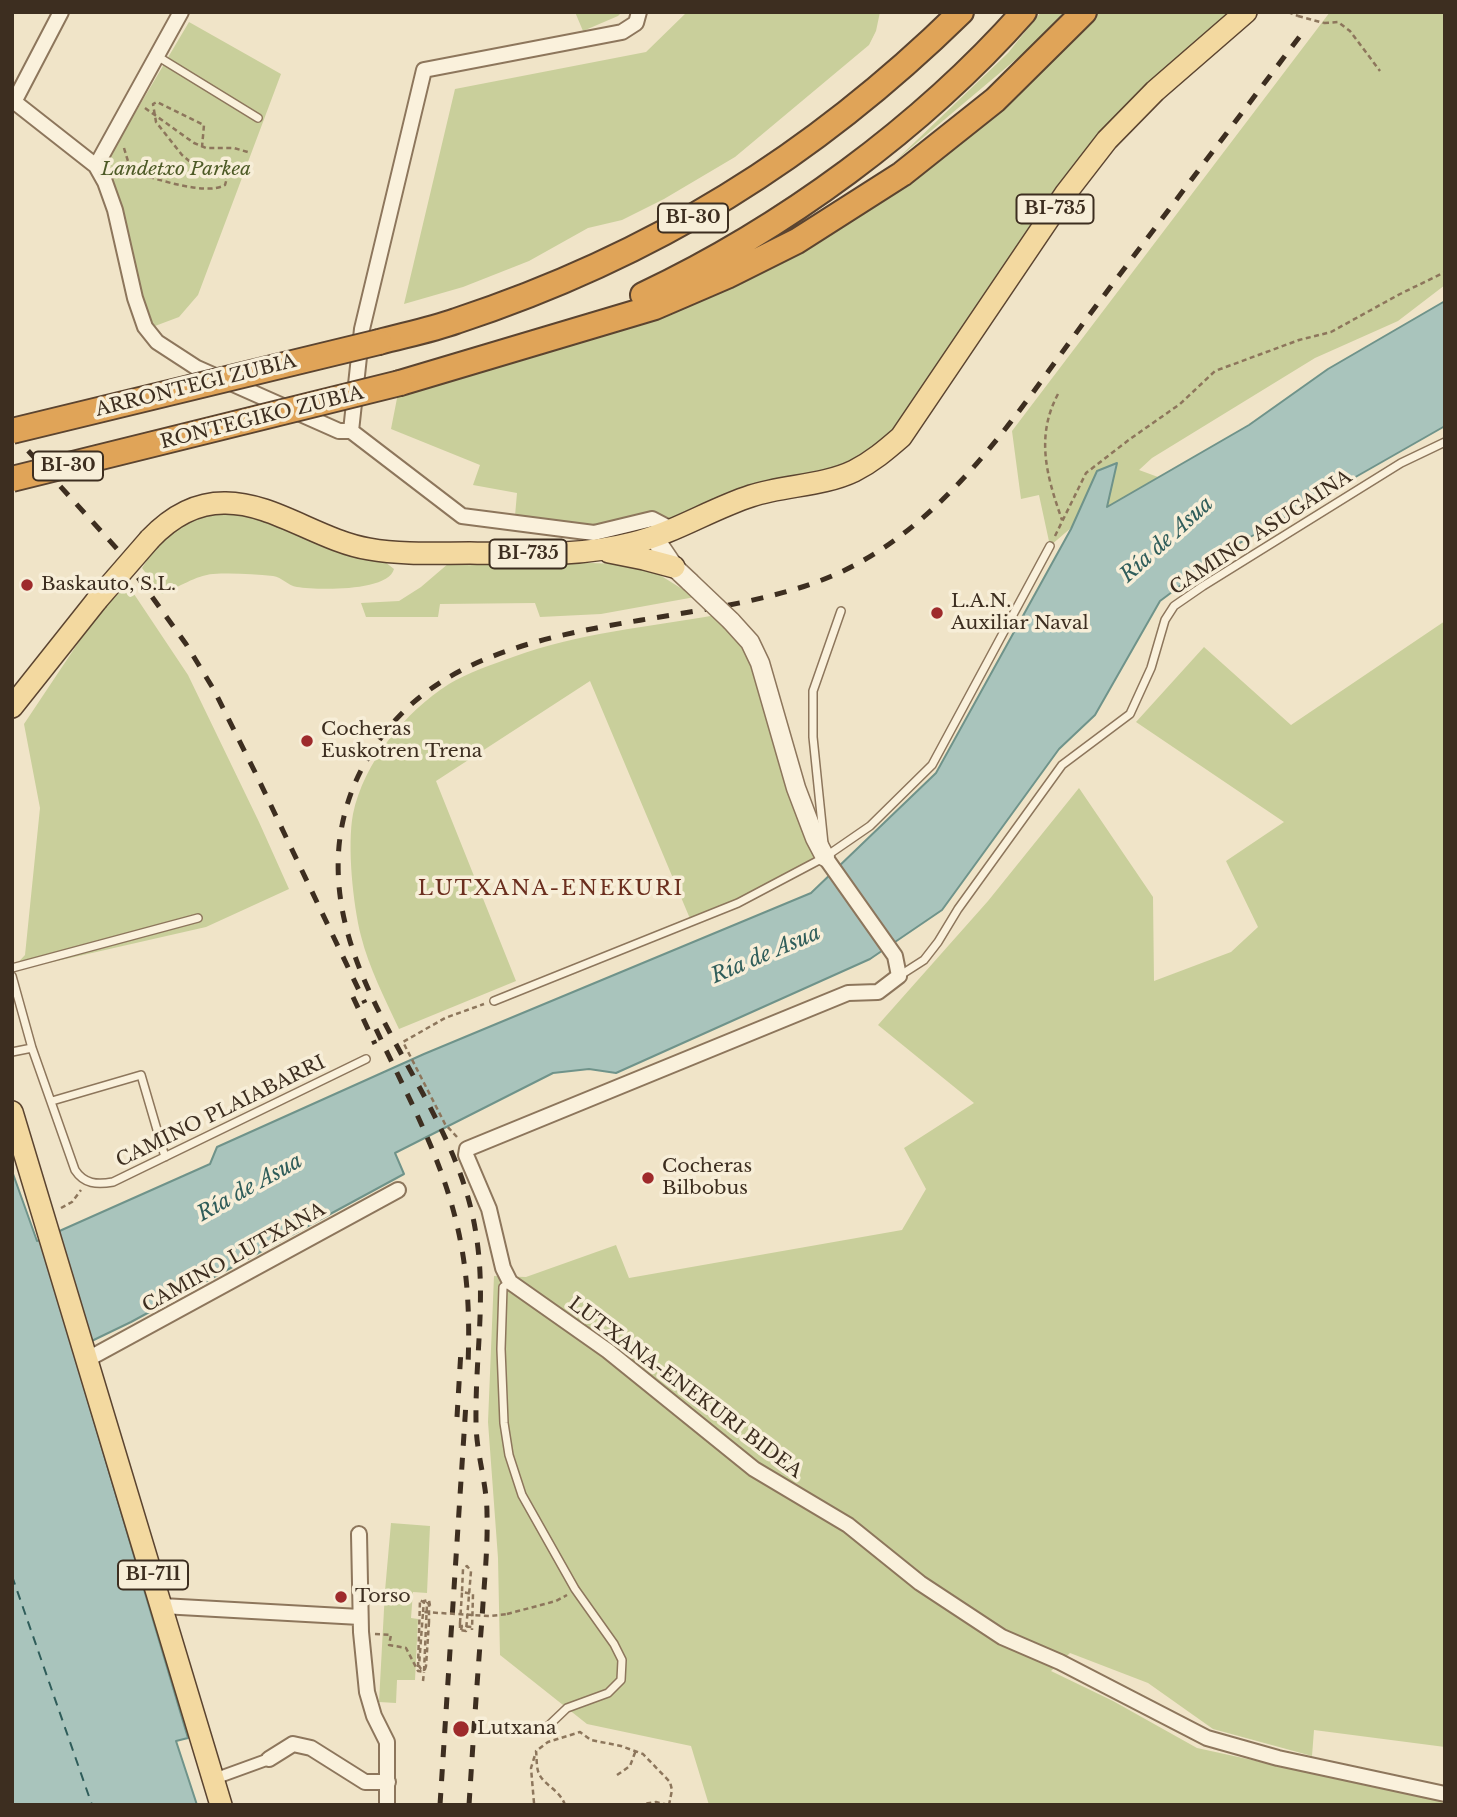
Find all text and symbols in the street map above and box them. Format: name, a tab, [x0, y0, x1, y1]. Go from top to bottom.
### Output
park label: Landetxo Parkea	[101, 159, 251, 181]
road number: BI-735	[1016, 194, 1094, 224]
road number: BI-30	[658, 204, 728, 232]
street label: ARRONTEGI ZUBIA	[93, 350, 299, 422]
street label: RONTEGIKO ZUBIA	[158, 382, 366, 454]
road number: BI-30	[33, 452, 103, 480]
street label: CAMINO ASUGAINA	[1166, 466, 1356, 600]
water label: Ría de Asua	[1115, 492, 1219, 588]
road number: BI-735	[490, 540, 566, 568]
place label: Baskauto, S.L.	[41, 574, 176, 596]
marker: Baskauto, S.L.	[19, 577, 35, 593]
place label: L.A.N. Auxiliar Naval	[951, 591, 1089, 635]
marker: L.A.N. Auxiliar Naval	[929, 605, 945, 621]
place label: Cocheras Euskotren Trena	[321, 719, 482, 763]
marker: Cocheras Euskotren Trena	[299, 733, 315, 749]
district label: LUTXANA-ENEKURI	[420, 876, 682, 902]
water label: Ría de Asua	[707, 921, 825, 989]
street label: CAMINO PLAIABARRI	[113, 1051, 329, 1173]
water label: Ría de Asua	[193, 1149, 307, 1227]
place label: Cocheras Bilbobus	[662, 1156, 752, 1200]
marker: Cocheras Bilbobus	[640, 1170, 656, 1186]
street label: CAMINO LUTXANA	[139, 1198, 329, 1318]
street label: LUTXANA-ENEKURI BIDEA	[564, 1293, 806, 1483]
road number: BI-711	[118, 1560, 188, 1590]
place label: Torso	[355, 1586, 411, 1608]
marker: Torso	[333, 1589, 349, 1605]
place label: Lutxana	[477, 1718, 556, 1740]
marker: Lutxana	[451, 1719, 471, 1739]

